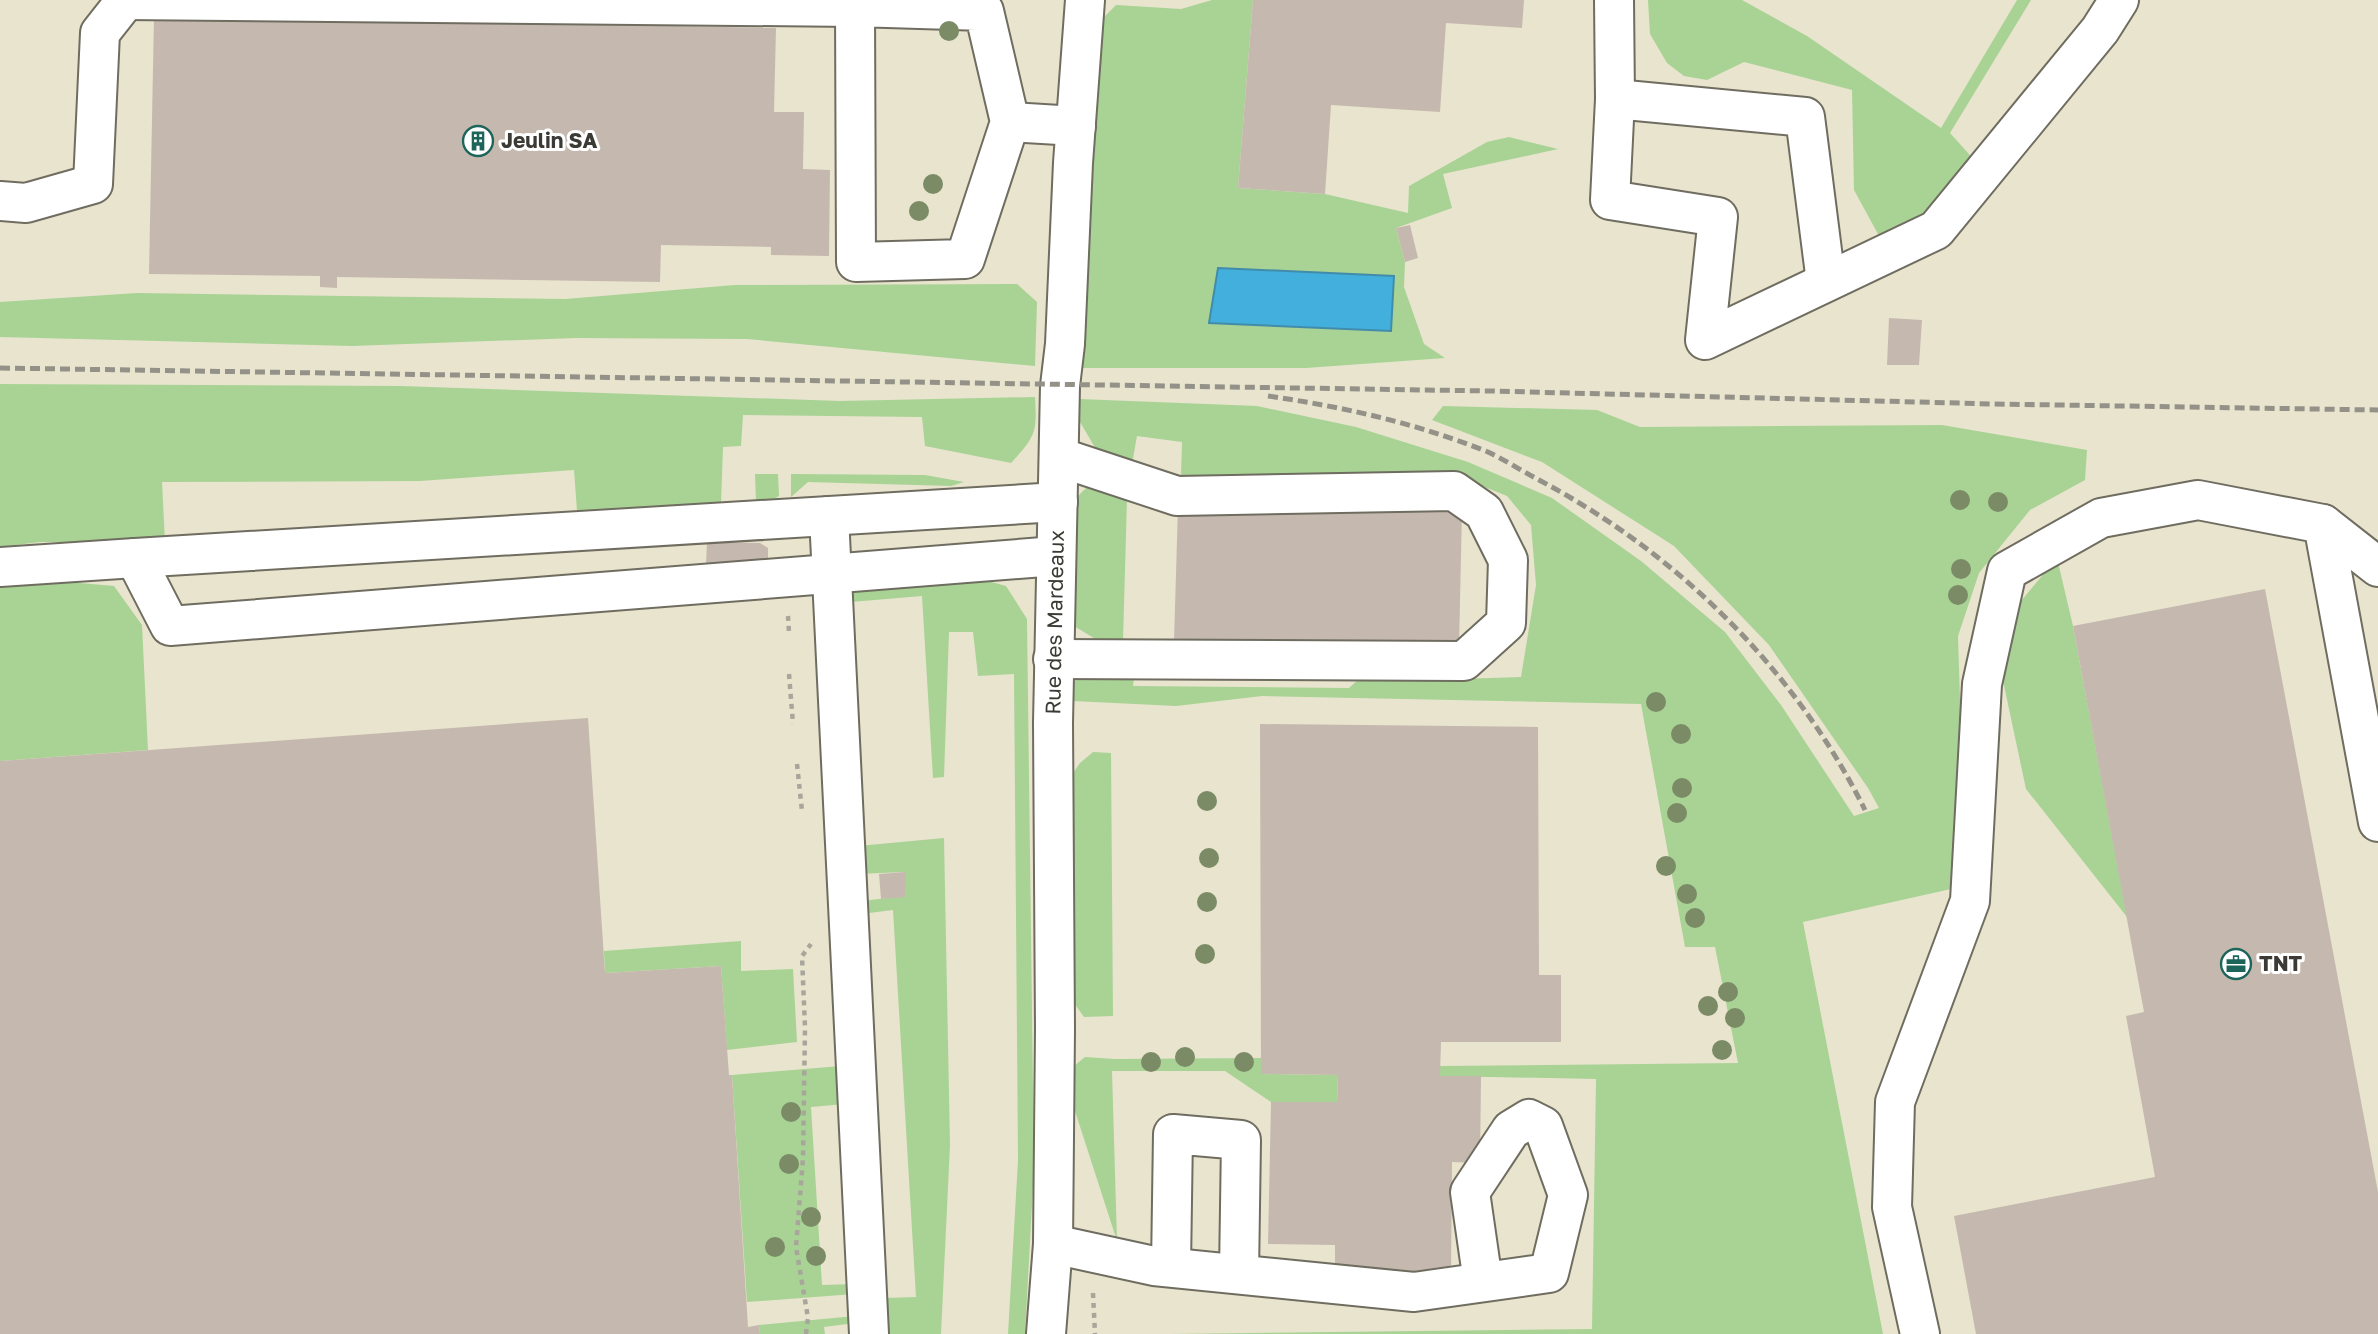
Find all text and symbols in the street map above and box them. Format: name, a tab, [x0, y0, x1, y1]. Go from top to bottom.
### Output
building icon: Jeulin SA	[461, 124, 495, 158]
place label: Jeulin SA	[501, 127, 597, 153]
street label: Rue des Mardeaux	[1039, 529, 1069, 715]
office icon: TNT	[2219, 947, 2253, 981]
place label: TNT	[2259, 950, 2303, 976]

